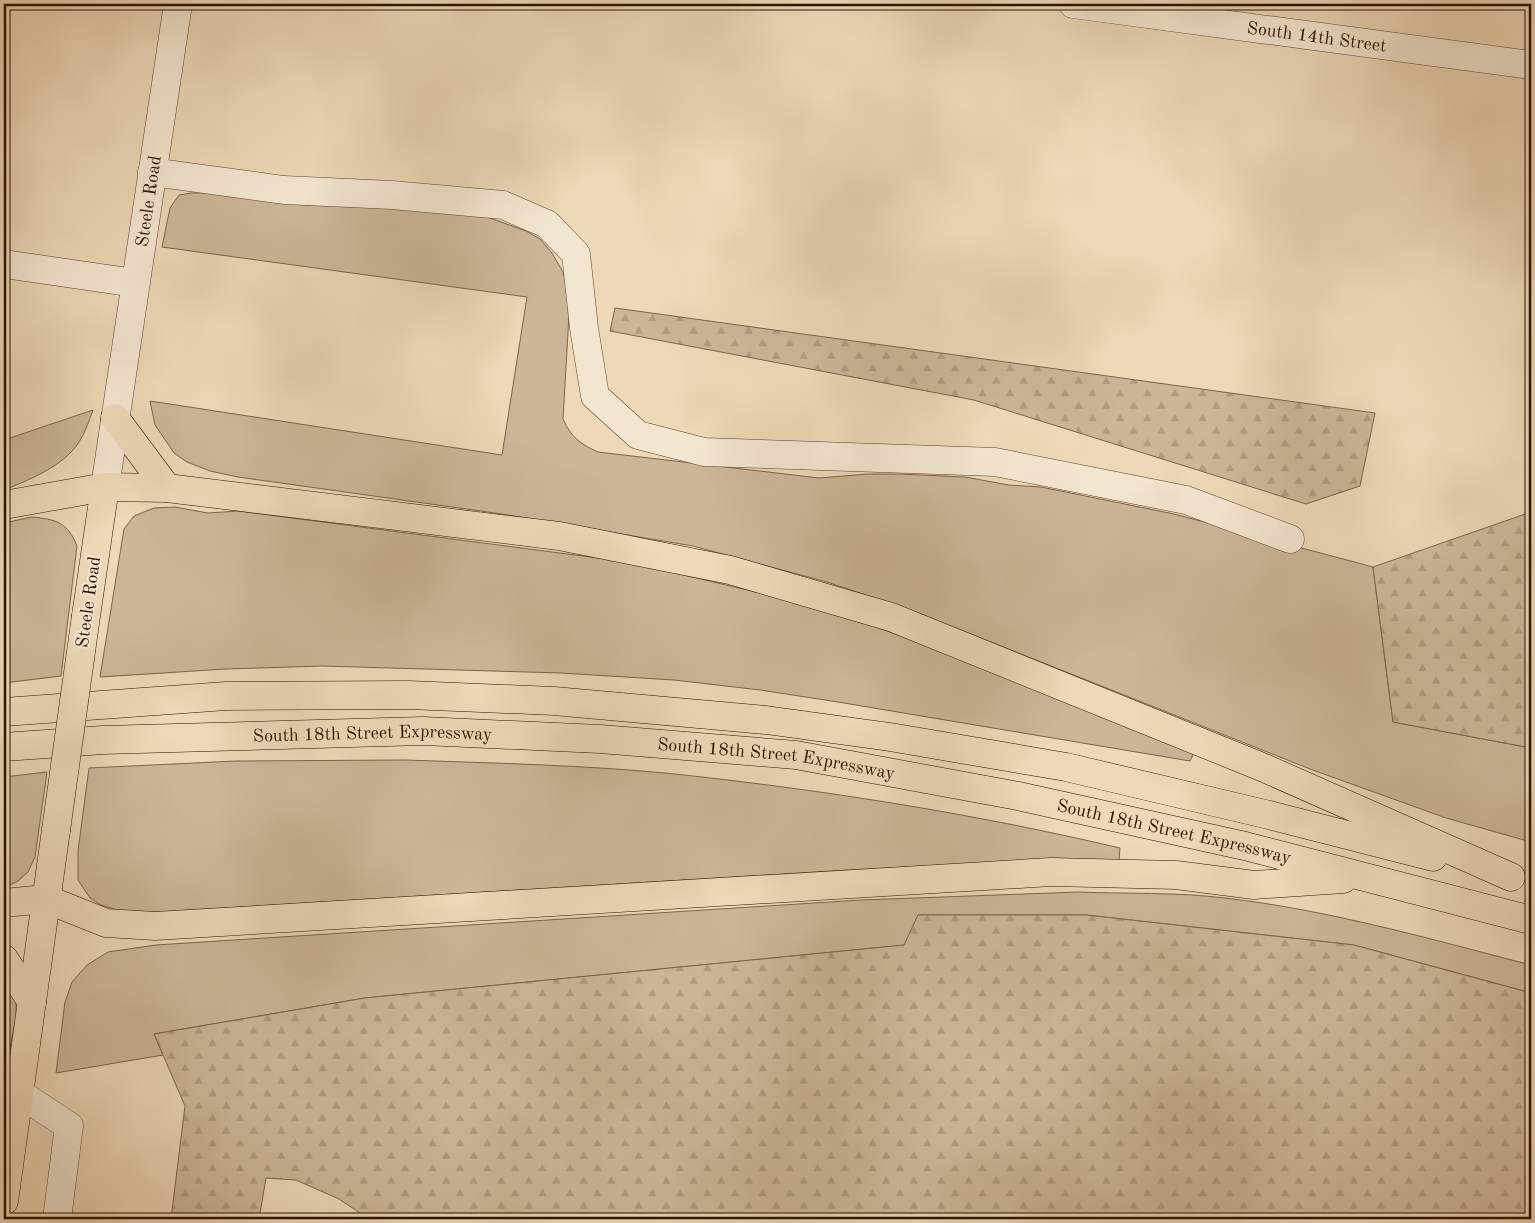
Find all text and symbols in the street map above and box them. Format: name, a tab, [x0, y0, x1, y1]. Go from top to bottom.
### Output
street label: South 14th Street	[1246, 19, 1388, 56]
street label: Steele Road	[133, 154, 165, 248]
street label: Steele Road	[74, 555, 104, 649]
street label: South 18th Street Expressway	[253, 723, 493, 746]
street label: South 18th Street Expressway	[657, 736, 897, 783]
street label: South 18th Street Expressway	[1055, 797, 1293, 868]

